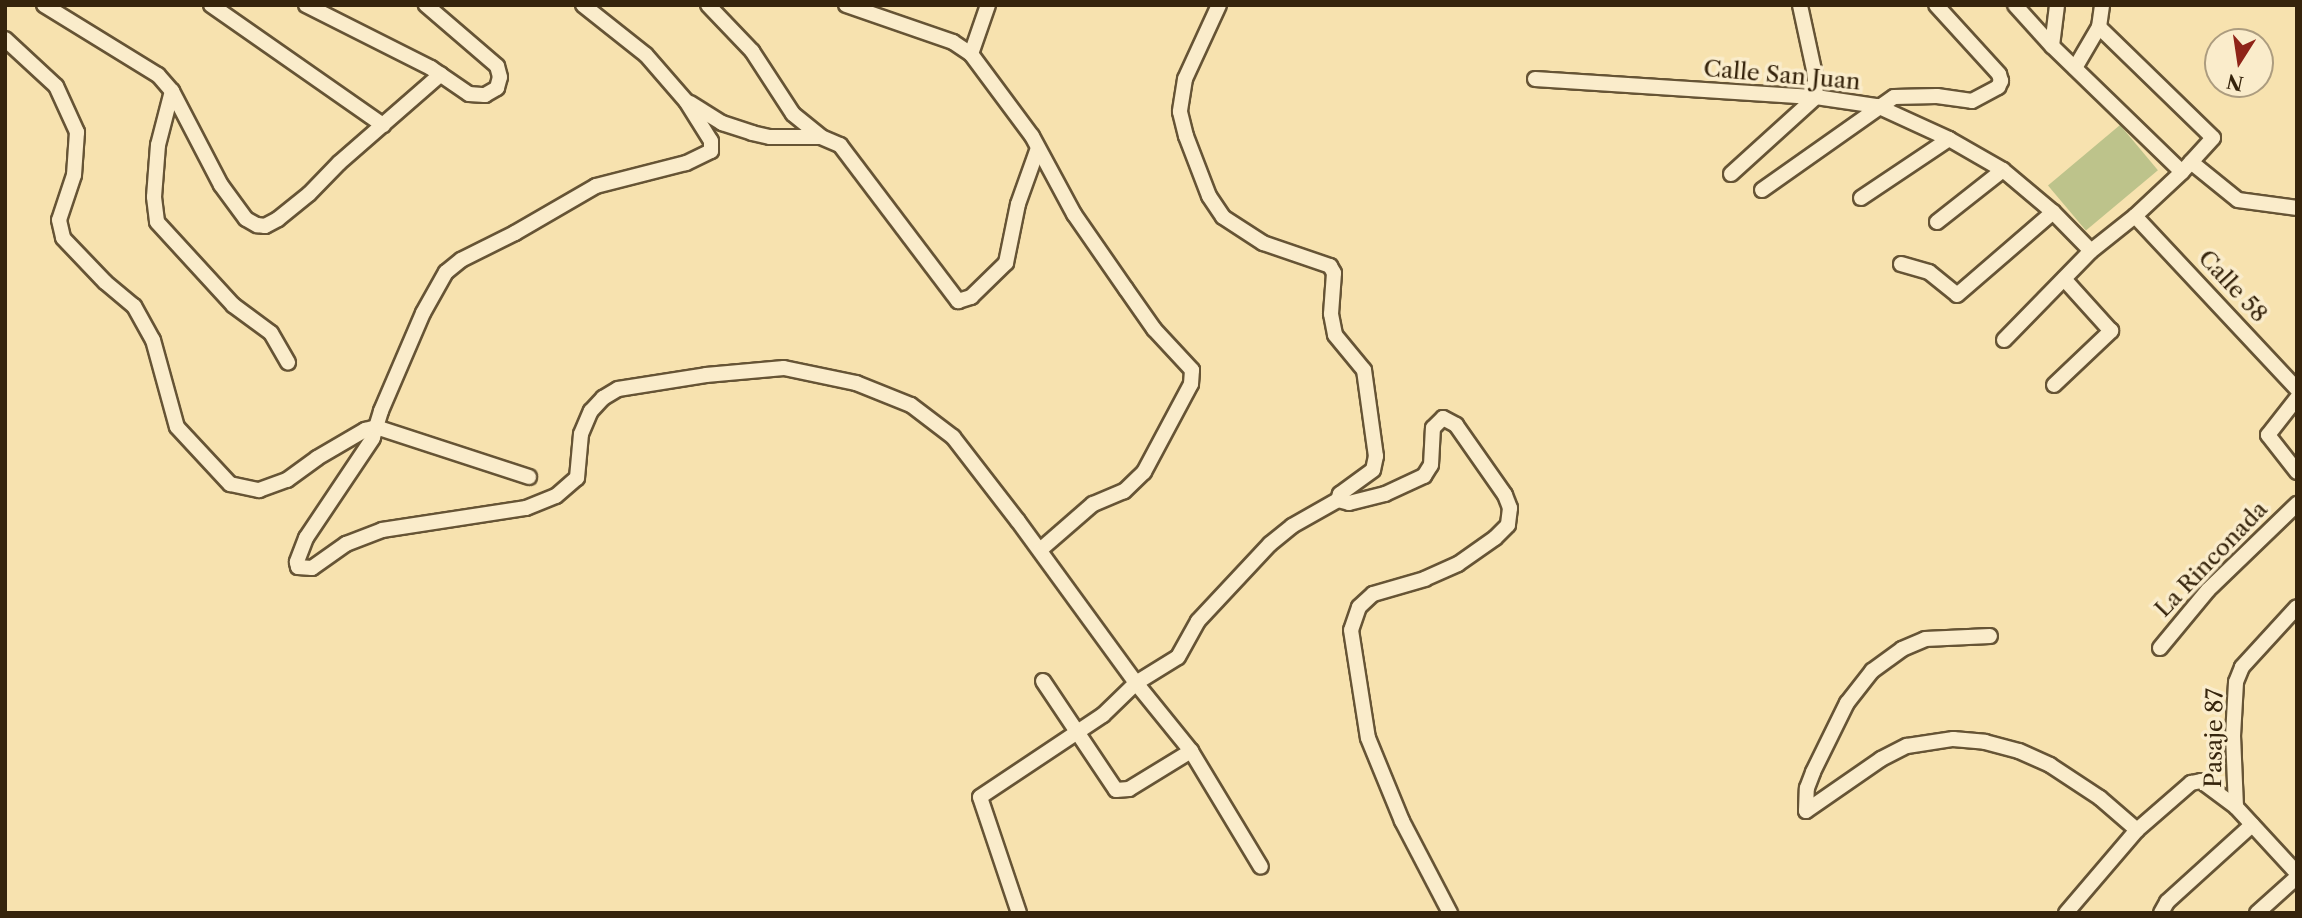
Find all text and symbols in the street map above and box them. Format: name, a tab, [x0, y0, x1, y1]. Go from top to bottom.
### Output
north arrow	[2204, 28, 2274, 98]
street label: Calle San Juan	[1702, 54, 1862, 96]
text: N	[2224, 69, 2245, 95]
street label: Calle 58	[2193, 244, 2273, 328]
street label: La Rinconada	[2149, 495, 2273, 623]
street label: Pasaje 87	[2199, 688, 2229, 788]

